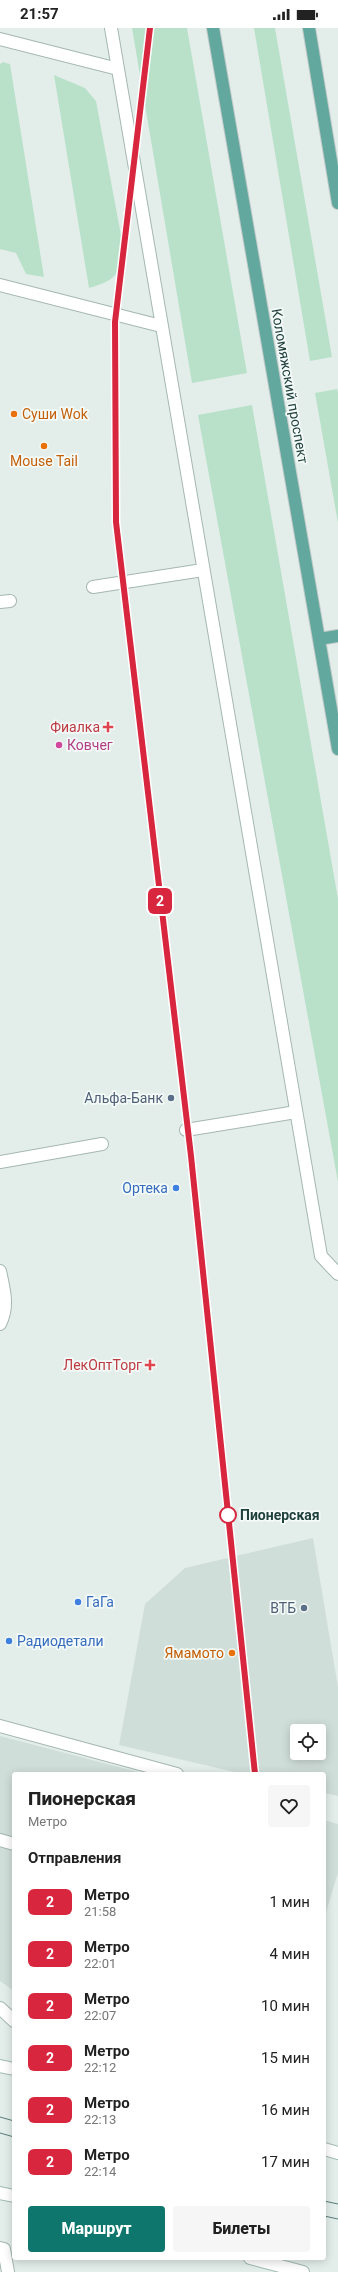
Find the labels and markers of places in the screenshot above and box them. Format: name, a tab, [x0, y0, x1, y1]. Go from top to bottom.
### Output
place label: Суши Wok	[22, 406, 89, 422]
marker: Суши Wok	[9, 409, 19, 419]
marker: Mouse Tail	[39, 441, 49, 451]
place label: Mouse Tail	[10, 453, 78, 469]
place label: Фиалка	[50, 719, 100, 735]
marker: Фиалка	[103, 722, 113, 732]
place label: Ковчег	[67, 737, 113, 753]
marker: Ковчег	[54, 740, 64, 750]
place label: Альфа-Банк	[84, 1090, 163, 1106]
marker: Альфа-Банк	[166, 1093, 176, 1103]
place label: Ортека	[122, 1180, 168, 1196]
marker: Ортека	[171, 1183, 181, 1193]
place label: ЛекОптТорг	[63, 1357, 142, 1373]
marker: ЛекОптТорг	[145, 1360, 155, 1370]
marker: Пионерская	[219, 1506, 237, 1524]
place label: Пионерская	[240, 1507, 320, 1523]
place label: ГаГа	[86, 1594, 114, 1610]
marker: ГаГа	[73, 1597, 83, 1607]
place label: ВТБ	[270, 1600, 296, 1616]
marker: ВТБ	[299, 1603, 309, 1613]
place label: Радиодетали	[17, 1633, 104, 1649]
marker: Радиодетали	[4, 1636, 14, 1646]
place label: Ямамото	[164, 1645, 224, 1661]
marker: Ямамото	[227, 1648, 237, 1658]

